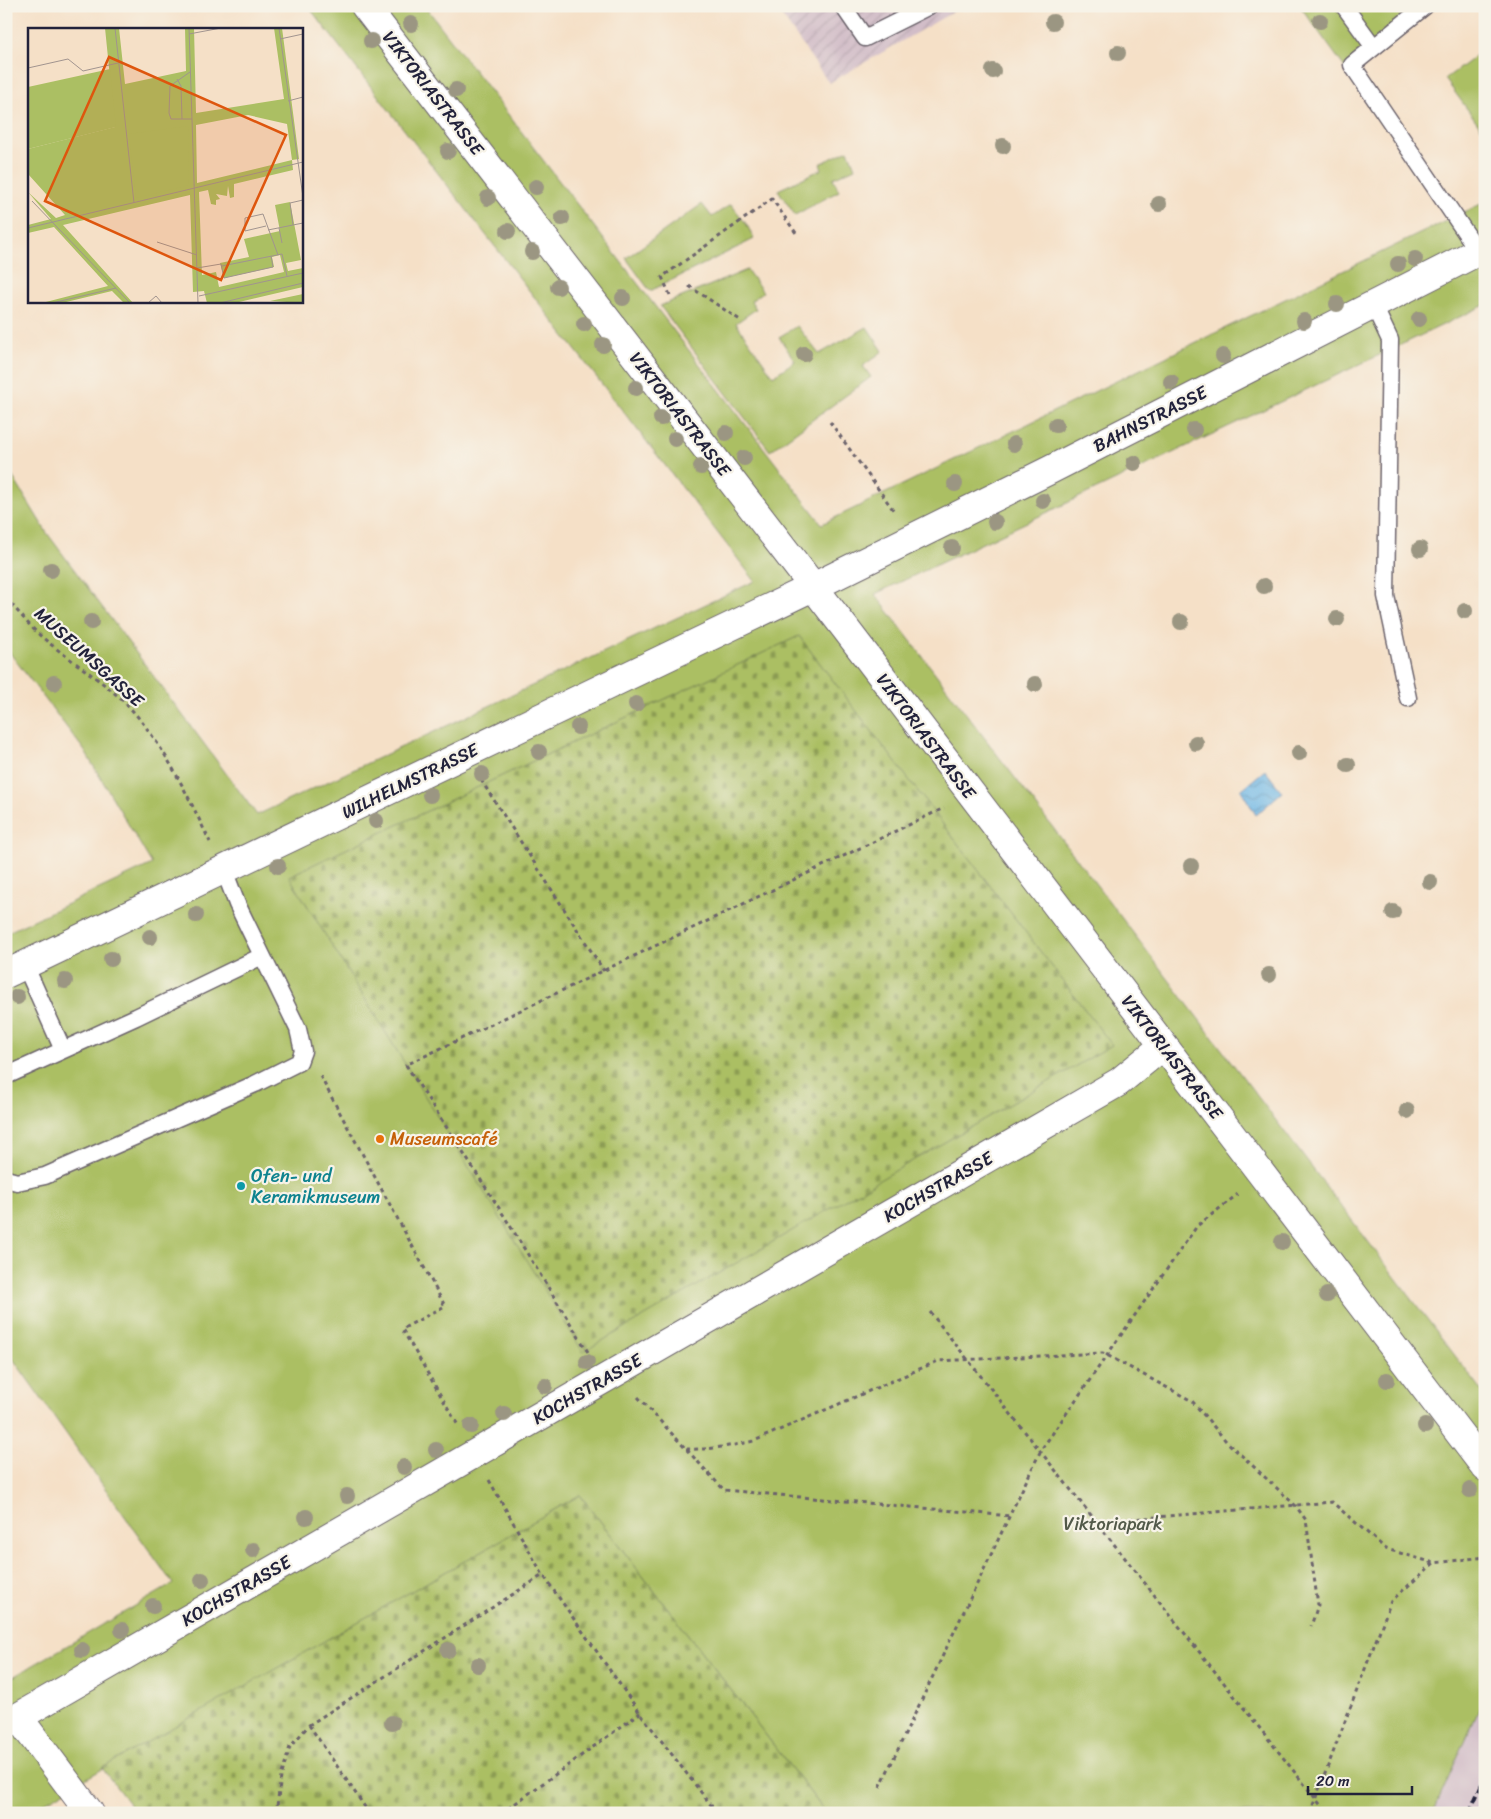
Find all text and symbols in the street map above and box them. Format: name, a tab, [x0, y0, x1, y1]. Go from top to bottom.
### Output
street label: VIKTORIASTRASSE	[374, 23, 493, 163]
inset map	[28, 28, 302, 302]
street label: VIKTORIASTRASSE	[621, 344, 740, 484]
street label: BAHNSTRASSE	[1087, 376, 1214, 462]
street label: MUSEUMSGASSE	[27, 599, 152, 716]
street label: VIKTORIASTRASSE	[868, 666, 985, 807]
street label: WILHELMSTRASSE	[336, 734, 485, 828]
street label: VIKTORIASTRASSE	[1113, 987, 1232, 1127]
place label: Museumscafé	[390, 1123, 498, 1155]
marker: Museumscafé	[374, 1133, 386, 1145]
street label: KOCHSTRASSE	[877, 1142, 1000, 1231]
place label: Ofen- und Keramikmuseum	[251, 1160, 381, 1213]
marker: Ofen- und Keramikmuseum	[235, 1180, 247, 1192]
street label: KOCHSTRASSE	[526, 1344, 649, 1433]
park label: Viktoriapark	[1063, 1508, 1163, 1540]
street label: KOCHSTRASSE	[175, 1546, 298, 1635]
scale bar	[1308, 1764, 1412, 1796]
text: 20 m	[1316, 1768, 1350, 1794]

